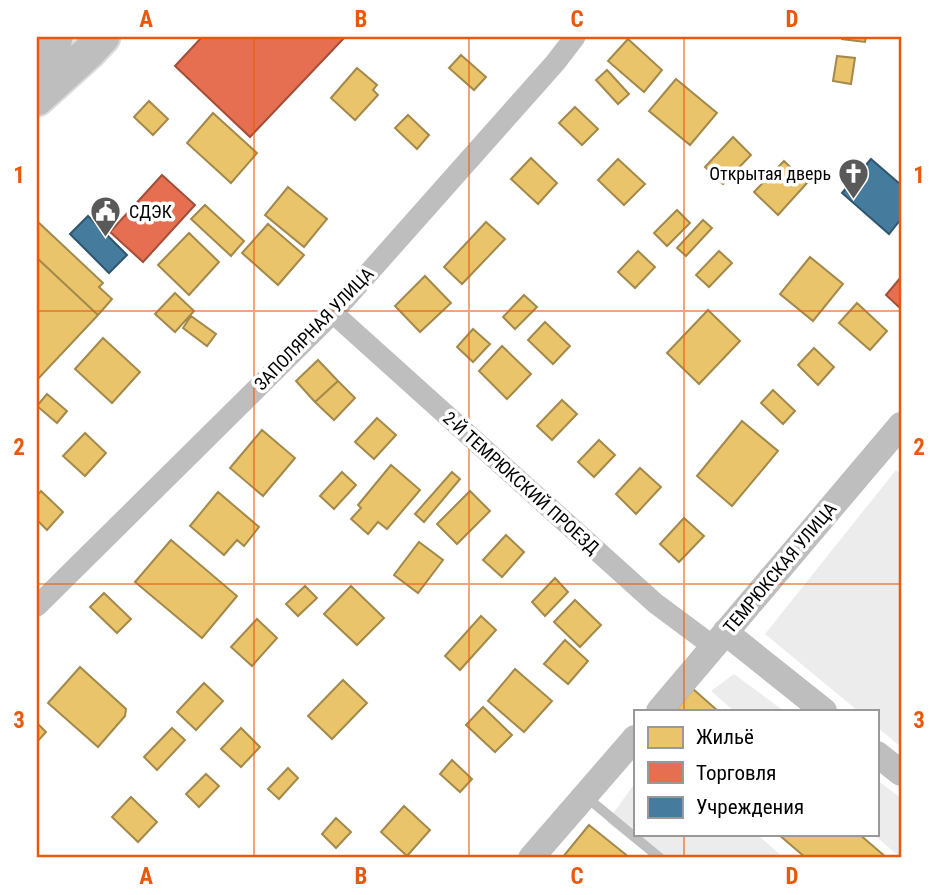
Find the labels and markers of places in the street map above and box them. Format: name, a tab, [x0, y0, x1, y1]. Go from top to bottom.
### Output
church icon: Открытая дверь	[837, 157, 871, 201]
place label: Открытая дверь	[709, 163, 831, 184]
public building icon: СДЭК	[89, 195, 123, 239]
place label: СДЭК	[129, 201, 172, 222]

